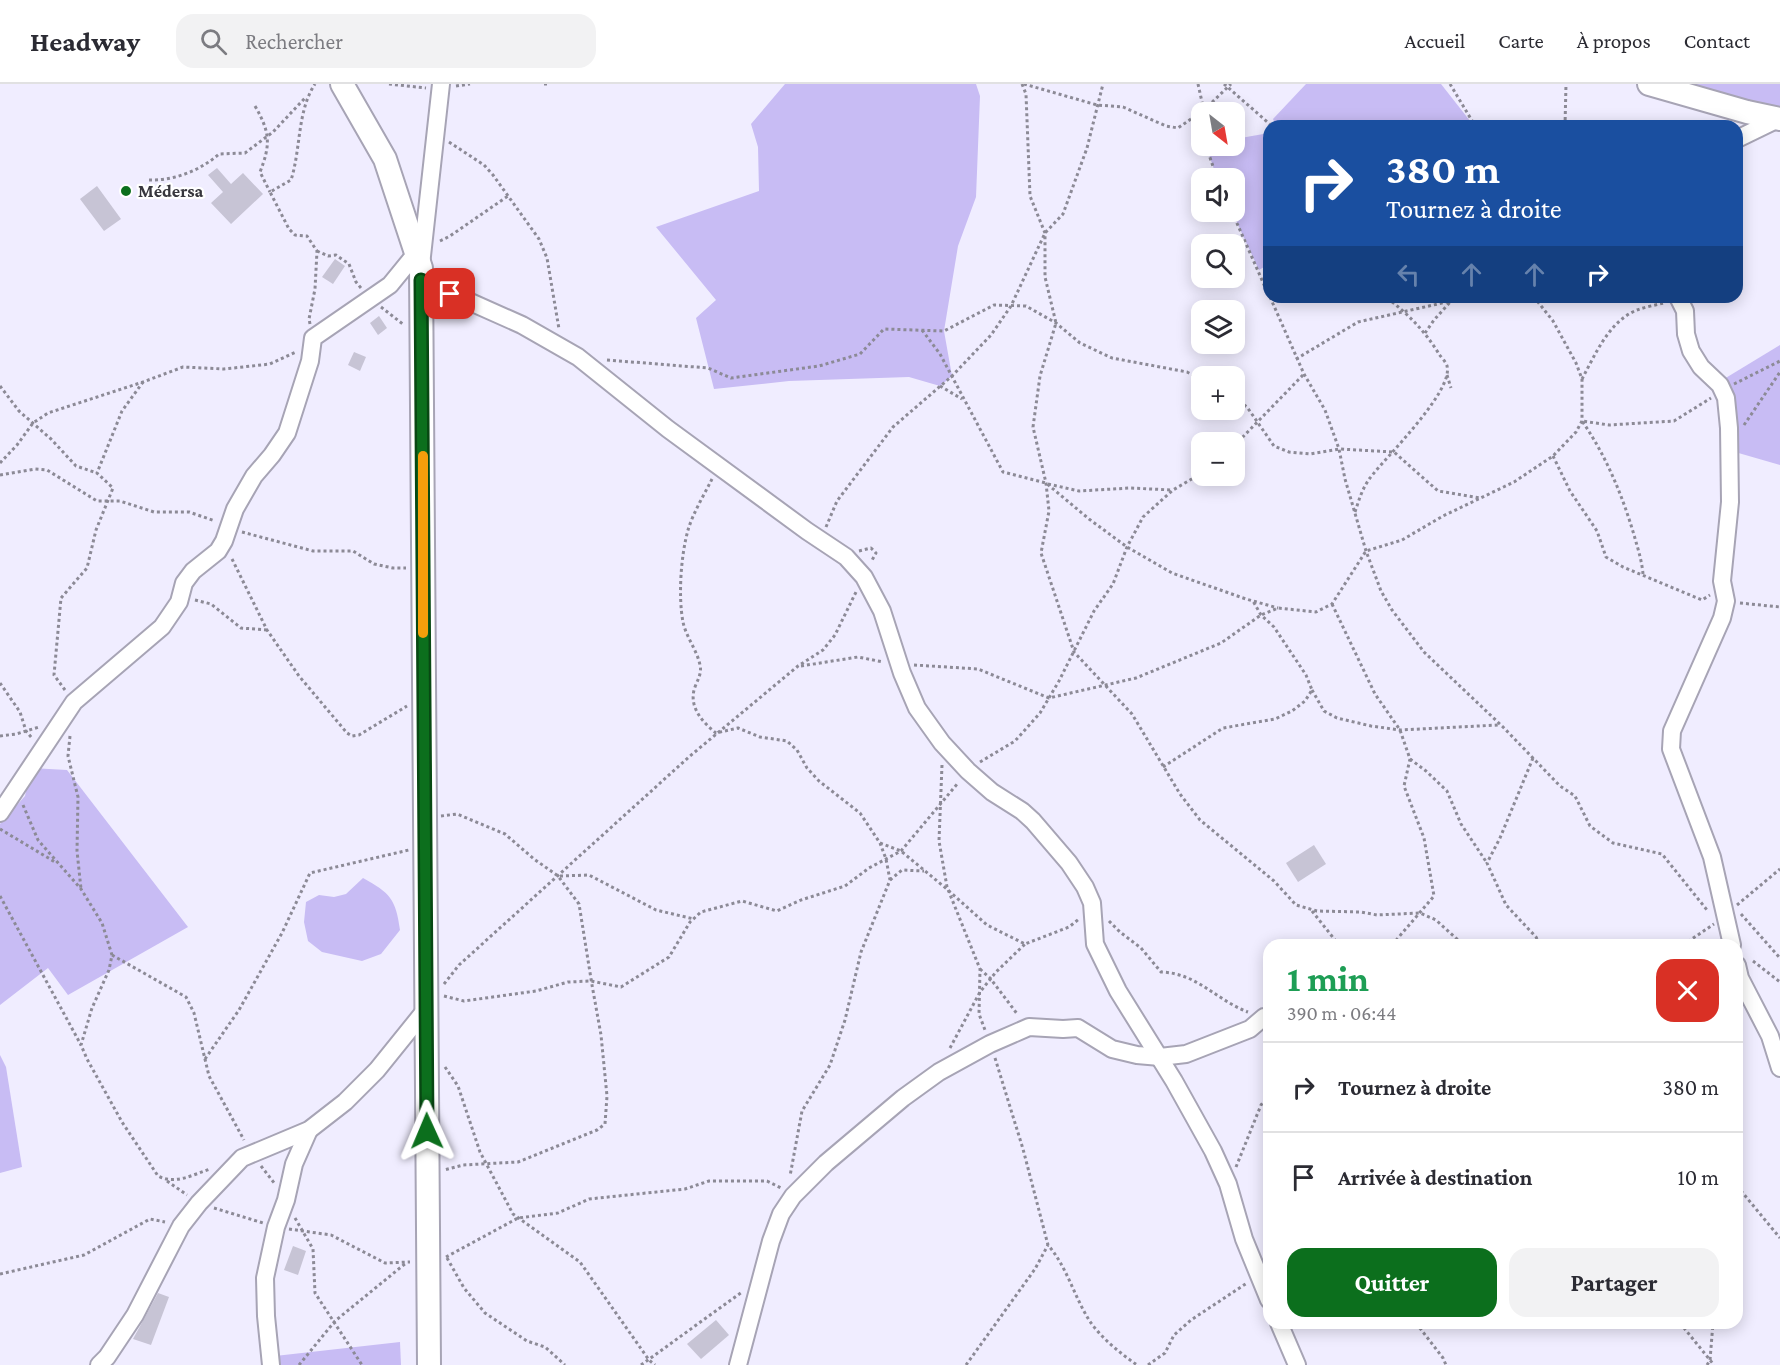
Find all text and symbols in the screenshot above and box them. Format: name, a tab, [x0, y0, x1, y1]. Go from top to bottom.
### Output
search box	[176, 14, 596, 68]
icon: search	[197, 25, 230, 58]
text: Headway	[30, 26, 140, 57]
text: Rechercher	[245, 29, 343, 54]
text: Accueil	[1405, 29, 1465, 53]
text: Carte	[1498, 29, 1544, 53]
text: À propos	[1577, 29, 1651, 53]
text: Contact	[1684, 29, 1750, 53]
north arrow	[1191, 102, 1245, 156]
map controls	[1191, 102, 1245, 486]
icon: right	[1287, 144, 1365, 222]
text: 380 m	[1386, 145, 1500, 192]
button: sound	[1191, 168, 1245, 222]
place label: Médersa	[138, 181, 204, 201]
marker: Médersa	[119, 184, 133, 198]
text: Tournez à droite	[1386, 194, 1562, 224]
button: search	[1191, 234, 1245, 288]
icon: left	[1392, 258, 1425, 291]
icon: ahead	[1455, 258, 1488, 291]
icon: ahead	[1518, 258, 1551, 291]
icon: right	[1581, 258, 1614, 291]
pin	[424, 268, 475, 319]
icon: arrive	[433, 277, 466, 310]
button: layers	[1191, 300, 1245, 354]
button: +	[1191, 366, 1245, 420]
button: −	[1191, 432, 1245, 486]
text: 1 min	[1287, 959, 1369, 999]
button: close	[1656, 959, 1719, 1022]
text: 390 m · 06:44	[1287, 1002, 1396, 1024]
icon: right	[1287, 1071, 1320, 1104]
text: Tournez à droite	[1338, 1075, 1491, 1100]
text: 380 m	[1662, 1075, 1719, 1100]
position arrow	[395, 1099, 459, 1163]
icon: arrive	[1287, 1161, 1320, 1194]
text: Arrivée à destination	[1338, 1165, 1532, 1190]
text: 10 m	[1677, 1165, 1719, 1190]
button: Quitter	[1287, 1248, 1497, 1317]
button: Partager	[1509, 1248, 1719, 1317]

